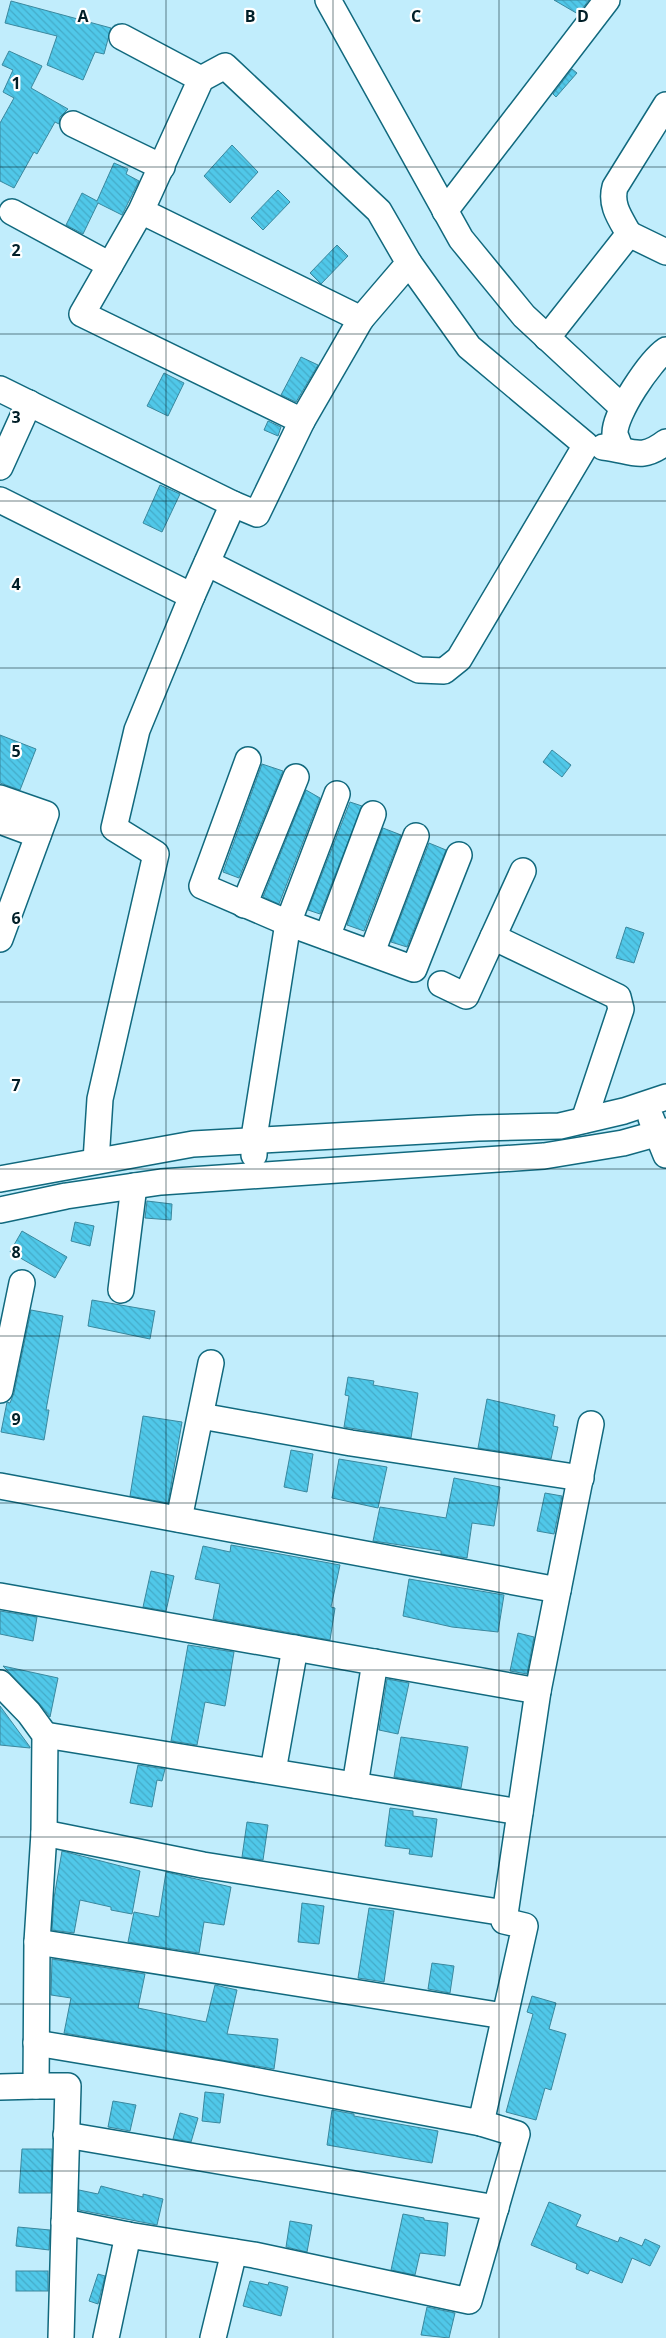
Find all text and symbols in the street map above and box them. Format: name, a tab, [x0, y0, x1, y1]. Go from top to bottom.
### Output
text: A	[77, 5, 89, 27]
text: B	[245, 5, 255, 27]
text: C	[411, 5, 421, 27]
text: D	[577, 5, 589, 27]
text: 1	[11, 72, 21, 94]
text: 2	[11, 239, 21, 261]
text: 3	[11, 406, 21, 428]
text: 4	[11, 573, 21, 595]
text: 5	[11, 740, 21, 762]
text: 6	[11, 907, 21, 929]
text: 7	[11, 1074, 21, 1096]
text: 8	[11, 1241, 21, 1263]
text: 9	[11, 1408, 21, 1430]

